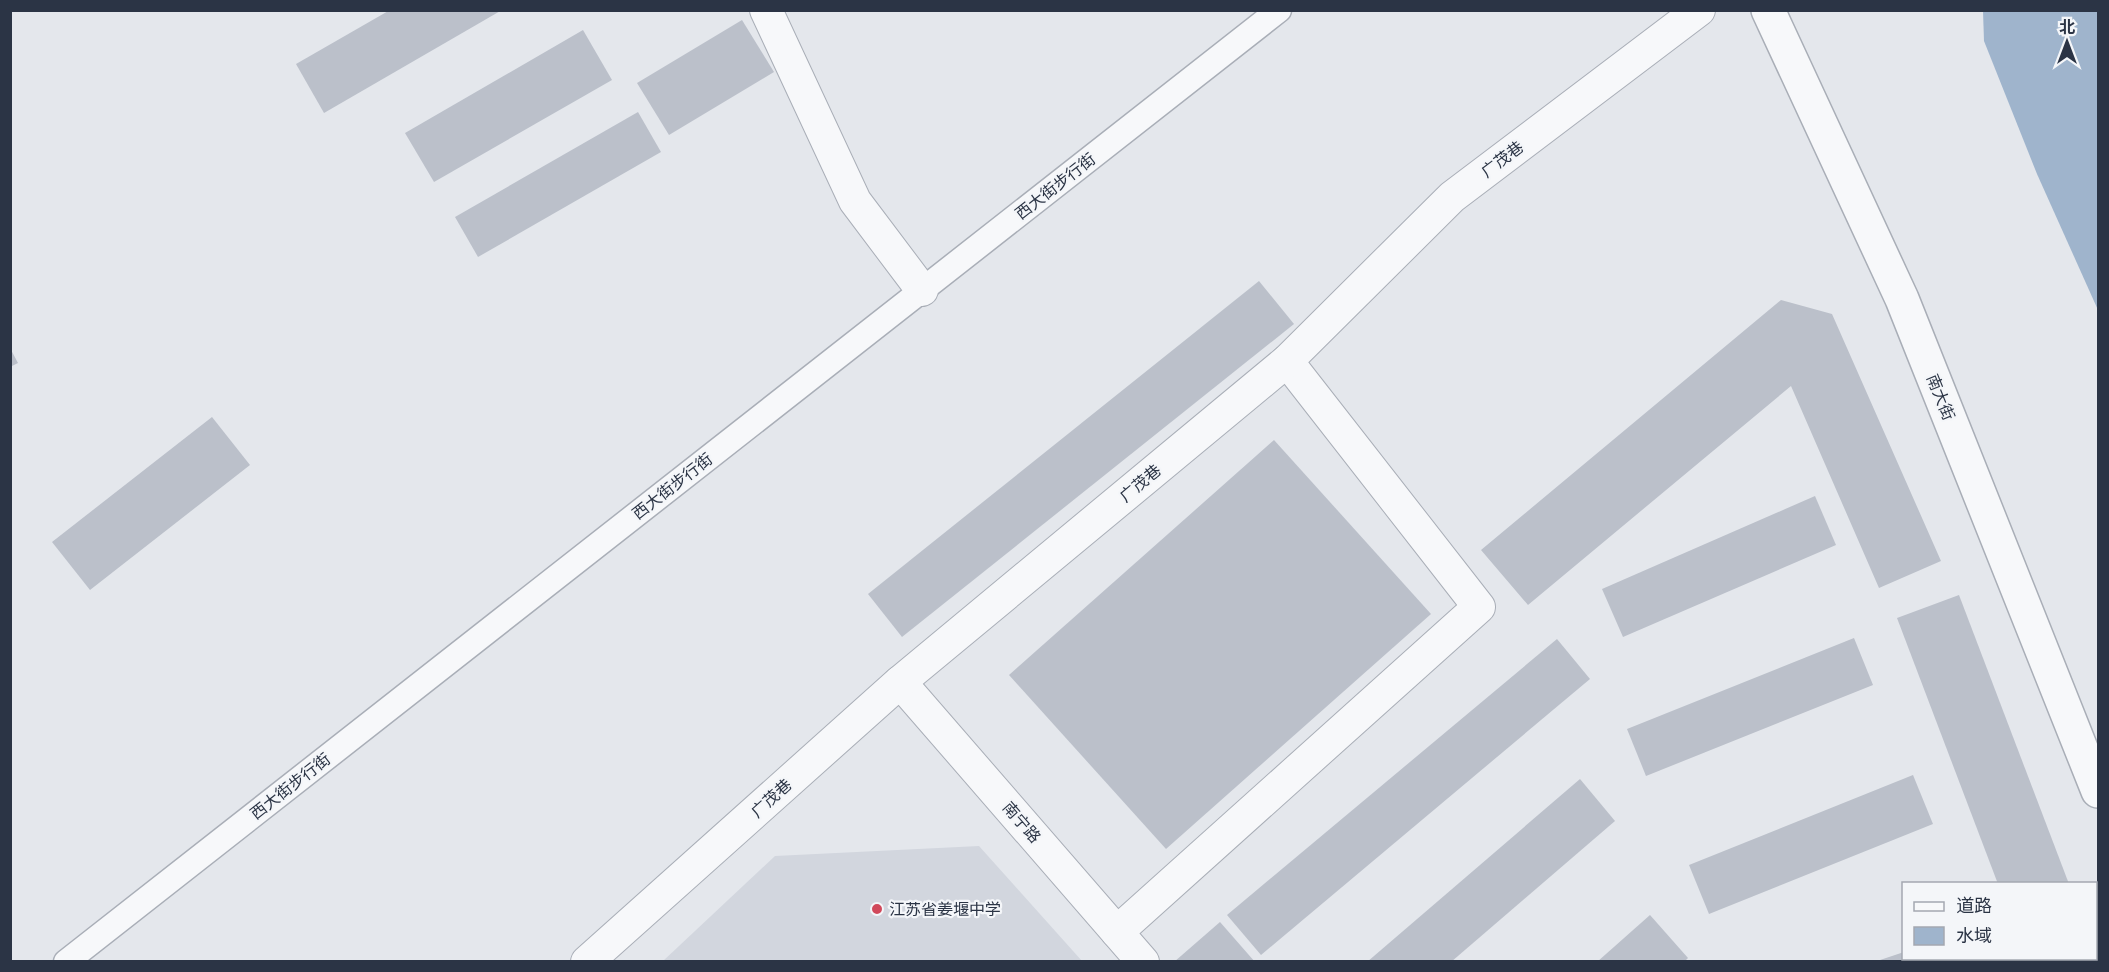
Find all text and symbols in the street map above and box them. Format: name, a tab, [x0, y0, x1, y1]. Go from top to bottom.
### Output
north arrow	[2037, 12, 2097, 72]
text: 北	[2059, 17, 2075, 38]
street label: 广茂巷	[1477, 137, 1528, 182]
street label: 西大街步行街	[1011, 149, 1100, 224]
street label: 南大街	[1922, 371, 1959, 423]
street label: 西大街步行街	[628, 449, 717, 524]
street label: 广茂巷	[1115, 460, 1165, 507]
street label: 西大街步行街	[246, 749, 335, 824]
street label: 广茂巷	[746, 775, 796, 822]
street label: 南宁路	[998, 797, 1045, 847]
legend	[1902, 882, 2097, 960]
text: 道路	[1956, 894, 1992, 918]
place label: 江苏省姜堰中学	[889, 899, 1001, 920]
marker: 江苏省姜堰中学	[870, 902, 884, 916]
text: 水域	[1956, 924, 1992, 948]

